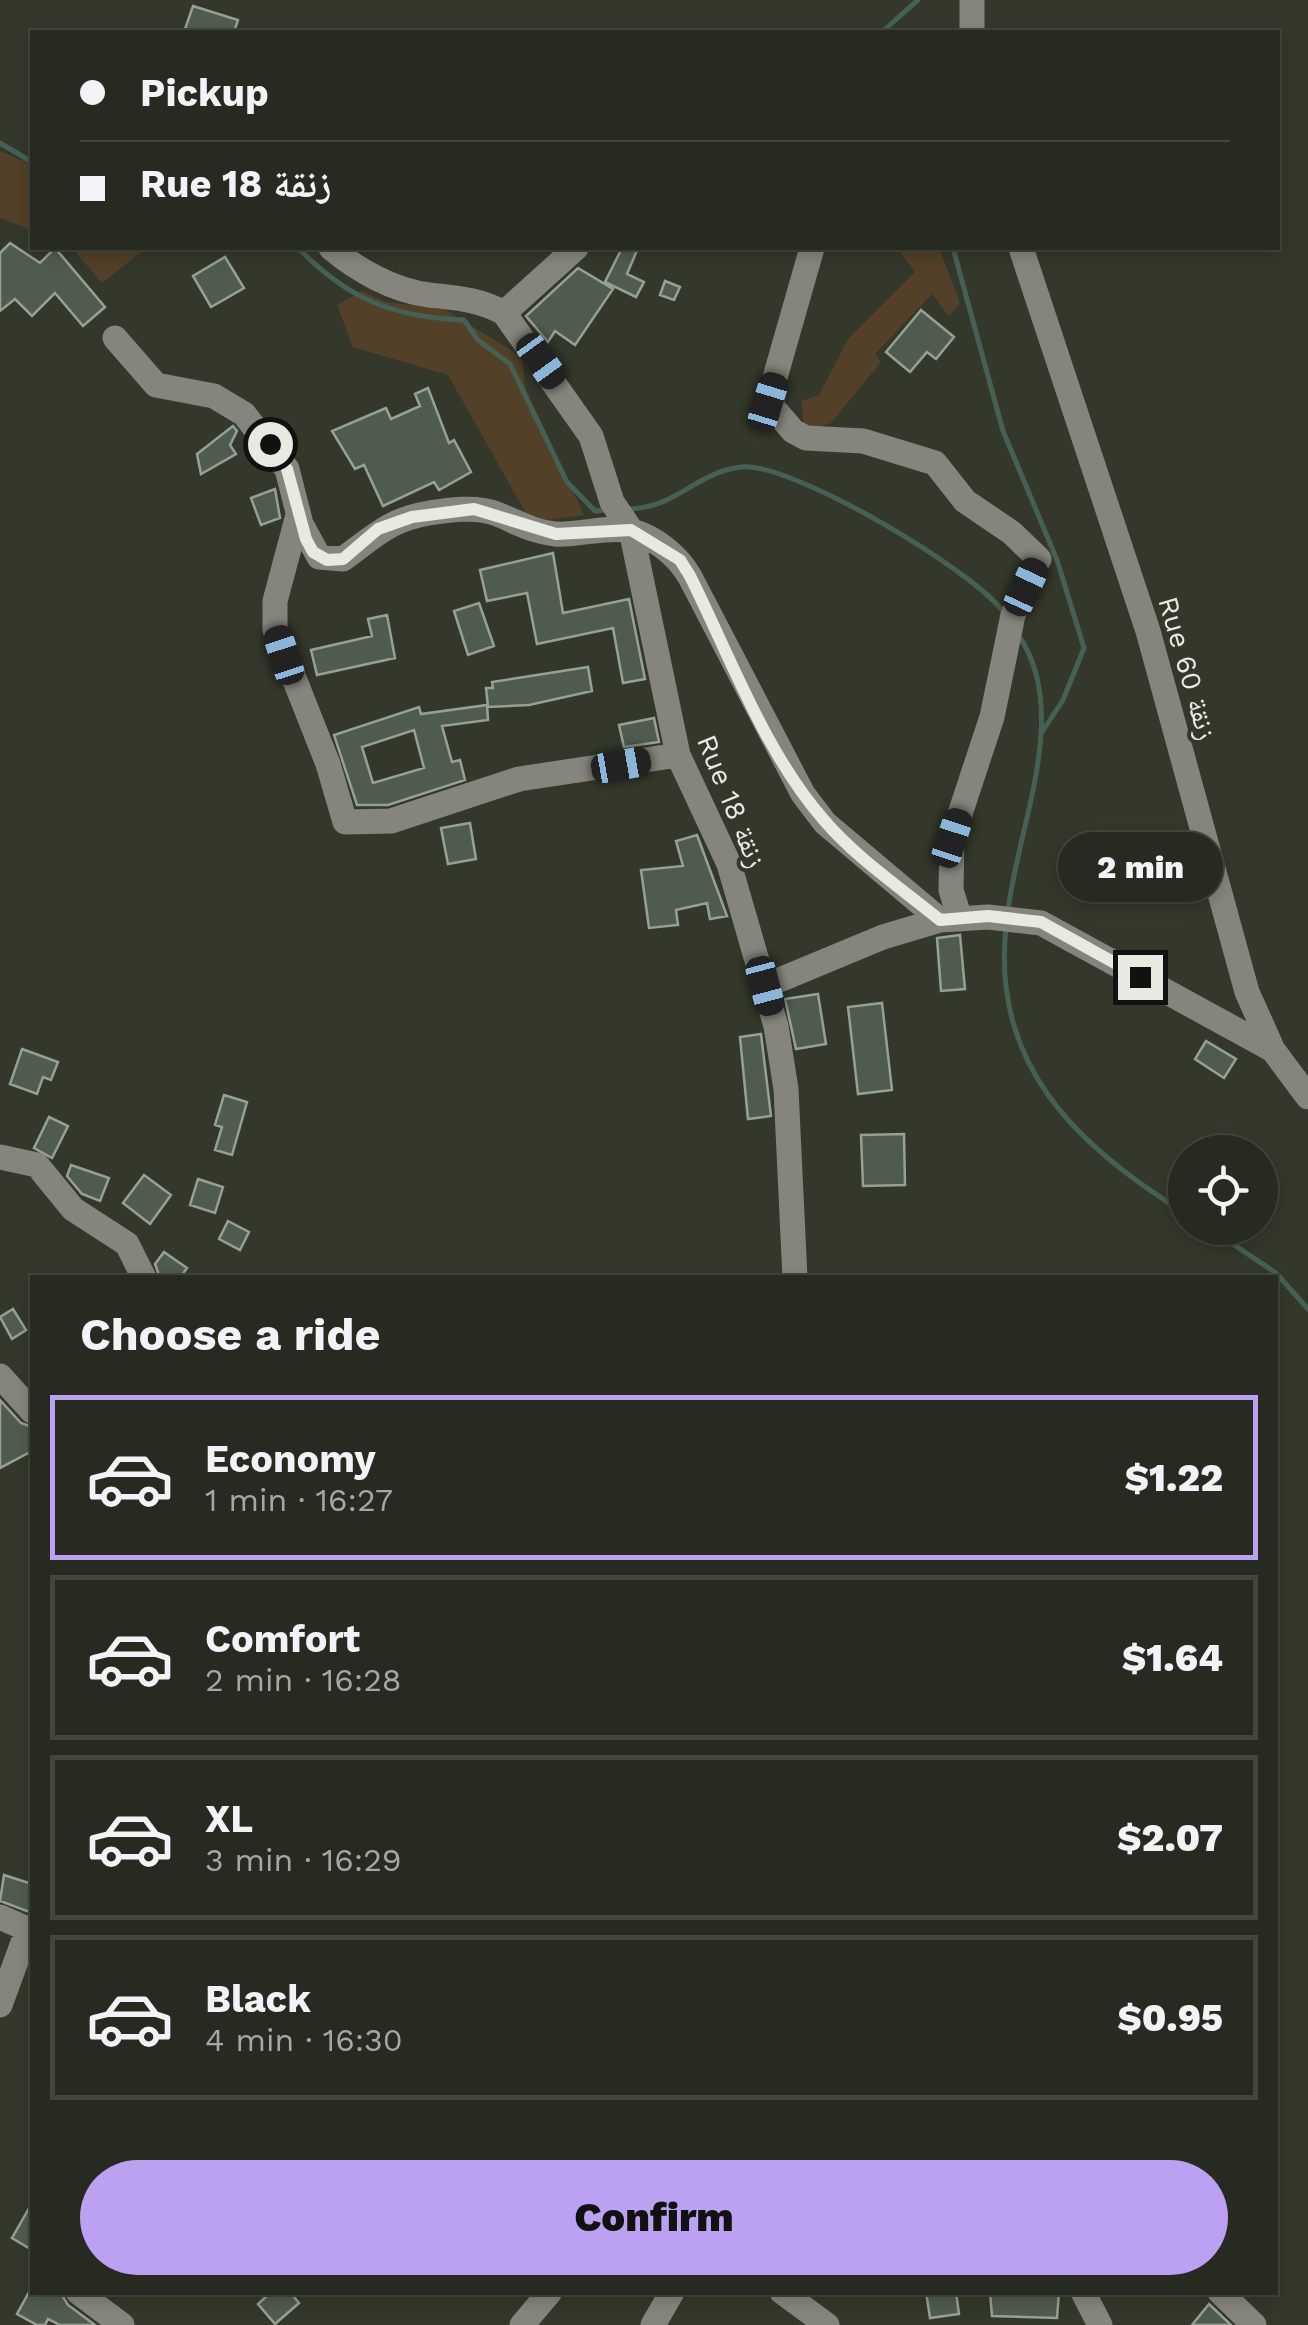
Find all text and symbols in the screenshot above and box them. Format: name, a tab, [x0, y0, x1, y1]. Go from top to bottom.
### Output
text: Pickup	[140, 71, 269, 115]
text: Rue 18 زنقة	[140, 162, 331, 206]
car	[511, 328, 571, 394]
car	[745, 369, 791, 435]
route start	[248, 422, 293, 467]
car	[1000, 553, 1052, 621]
street label: Rue 60 زنقة	[1151, 593, 1224, 743]
car	[260, 622, 308, 688]
street label: Rue 18 زنقة	[690, 730, 773, 872]
car	[589, 745, 653, 785]
car	[928, 805, 976, 871]
callout: 2 min	[1058, 832, 1222, 902]
text: 2 min	[1097, 848, 1184, 886]
car	[743, 953, 787, 1019]
route end	[1118, 955, 1163, 1000]
map controls	[1168, 1135, 1278, 1245]
button: locate	[1168, 1135, 1278, 1245]
text: Choose a ride	[80, 1308, 380, 1361]
icon: car	[85, 1433, 175, 1523]
text: Economy	[205, 1437, 376, 1481]
text: $1.22	[1124, 1456, 1223, 1500]
text: 1 min · 16:27	[205, 1481, 393, 1519]
icon: car	[85, 1613, 175, 1703]
text: Comfort	[205, 1617, 360, 1661]
text: $1.64	[1122, 1636, 1223, 1680]
text: 2 min · 16:28	[205, 1661, 402, 1699]
icon: car	[85, 1793, 175, 1883]
text: XL	[205, 1797, 253, 1841]
text: $2.07	[1117, 1816, 1223, 1860]
text: 3 min · 16:29	[205, 1841, 402, 1879]
icon: car	[85, 1973, 175, 2063]
text: Black	[205, 1977, 311, 2021]
text: $0.95	[1117, 1996, 1223, 2040]
text: 4 min · 16:30	[205, 2021, 403, 2059]
button: Confirm	[80, 2160, 1228, 2275]

